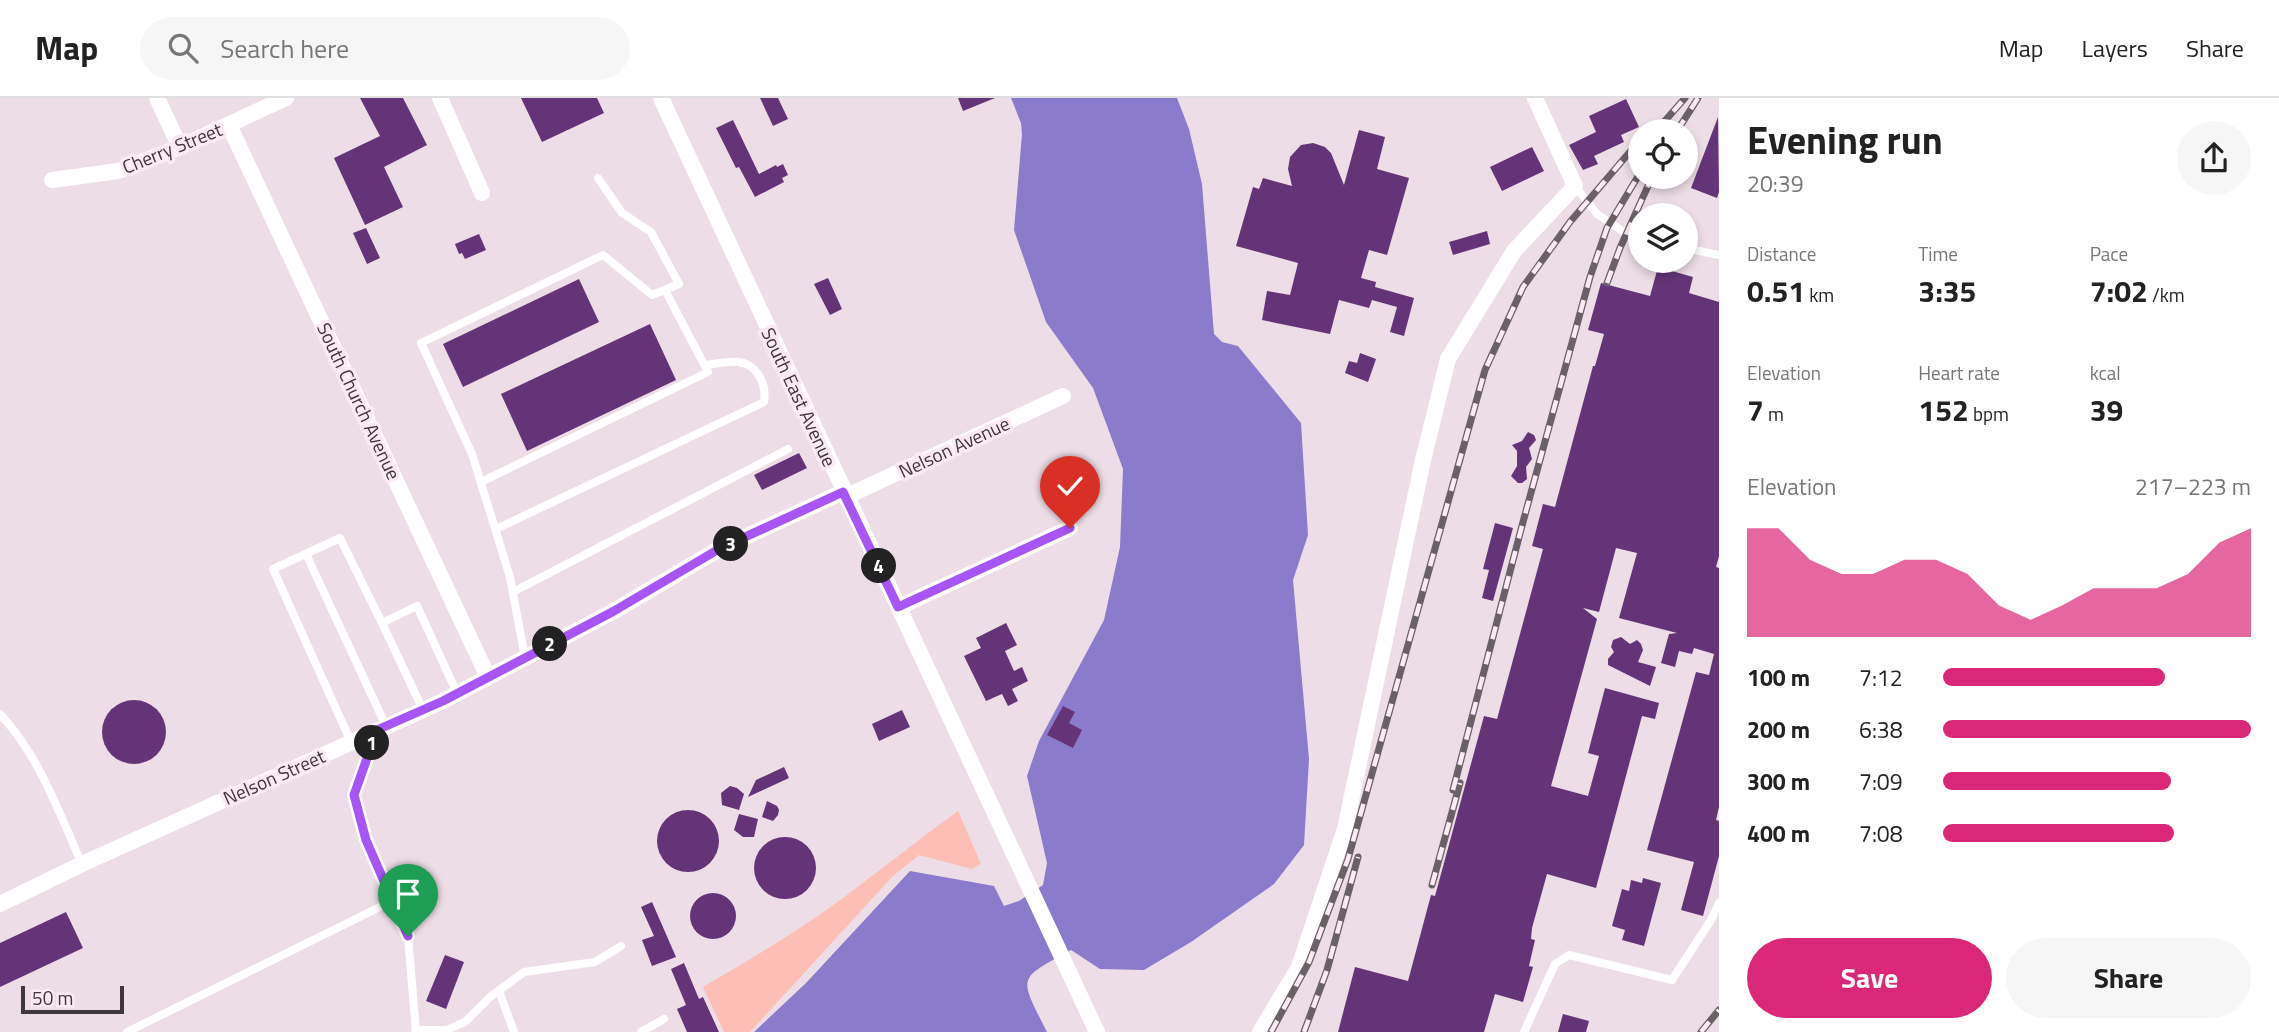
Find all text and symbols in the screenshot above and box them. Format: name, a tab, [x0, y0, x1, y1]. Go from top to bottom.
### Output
search box	[140, 17, 630, 80]
text: Map	[35, 23, 98, 73]
icon: search	[164, 29, 202, 67]
text: Search here	[220, 29, 349, 68]
text: Map	[1999, 30, 2044, 66]
text: Layers	[2082, 30, 2148, 66]
text: Share	[2186, 30, 2244, 66]
text: Evening run	[1747, 111, 1943, 169]
street label: Cherry Street	[117, 114, 227, 181]
map controls	[1628, 119, 1698, 273]
button: locate	[1628, 119, 1698, 189]
button: share	[2177, 121, 2251, 195]
text: 20:39	[1747, 166, 1804, 201]
button: layers	[1628, 203, 1698, 273]
text: Distance	[1747, 239, 1816, 268]
text: Time	[1918, 239, 1958, 268]
text: Pace	[2090, 239, 2128, 268]
text: 0.51	[1747, 268, 1805, 314]
text: 3:35	[1918, 268, 1976, 314]
text: 7:02	[2090, 268, 2148, 314]
text: km	[1805, 280, 1834, 309]
text: /km	[2148, 280, 2185, 309]
street label: South Church Avenue	[310, 317, 409, 484]
street label: South East Avenue	[754, 322, 844, 471]
text: Elevation	[1747, 358, 1821, 387]
text: Heart rate	[1918, 358, 2000, 387]
text: kcal	[2090, 358, 2121, 387]
text: 7	[1747, 387, 1764, 433]
text: 152	[1918, 387, 1969, 433]
text: 39	[2090, 387, 2123, 433]
text: m	[1764, 399, 1784, 428]
text: bpm	[1969, 399, 2009, 428]
street label: Nelson Avenue	[894, 408, 1014, 485]
pin	[1040, 456, 1100, 528]
icon: check	[1051, 467, 1089, 505]
text: Elevation	[1747, 469, 1836, 504]
text: 217–223 m	[2135, 469, 2251, 504]
pin: 3	[714, 526, 748, 562]
text: 3	[725, 529, 736, 558]
pin: 4	[862, 548, 896, 584]
text: 4	[873, 551, 884, 580]
pin: 2	[532, 626, 568, 662]
text: 2	[544, 629, 555, 658]
text: 100 m	[1747, 660, 1810, 695]
text: 7:12	[1859, 660, 1903, 695]
text: 200 m	[1747, 712, 1810, 747]
text: 6:38	[1859, 712, 1903, 747]
pin: 1	[354, 726, 390, 760]
text: 1	[366, 728, 377, 757]
street label: Nelson Street	[218, 741, 330, 812]
text: 300 m	[1747, 764, 1810, 799]
text: 7:09	[1859, 764, 1903, 799]
text: 400 m	[1747, 816, 1810, 851]
text: 7:08	[1859, 816, 1903, 851]
pin	[378, 864, 438, 936]
icon: arrive	[389, 875, 427, 913]
button: Save	[1747, 938, 1992, 1018]
button: Share	[2006, 938, 2251, 1018]
scale bar	[21, 983, 124, 1015]
text: 50 m	[32, 983, 73, 1012]

